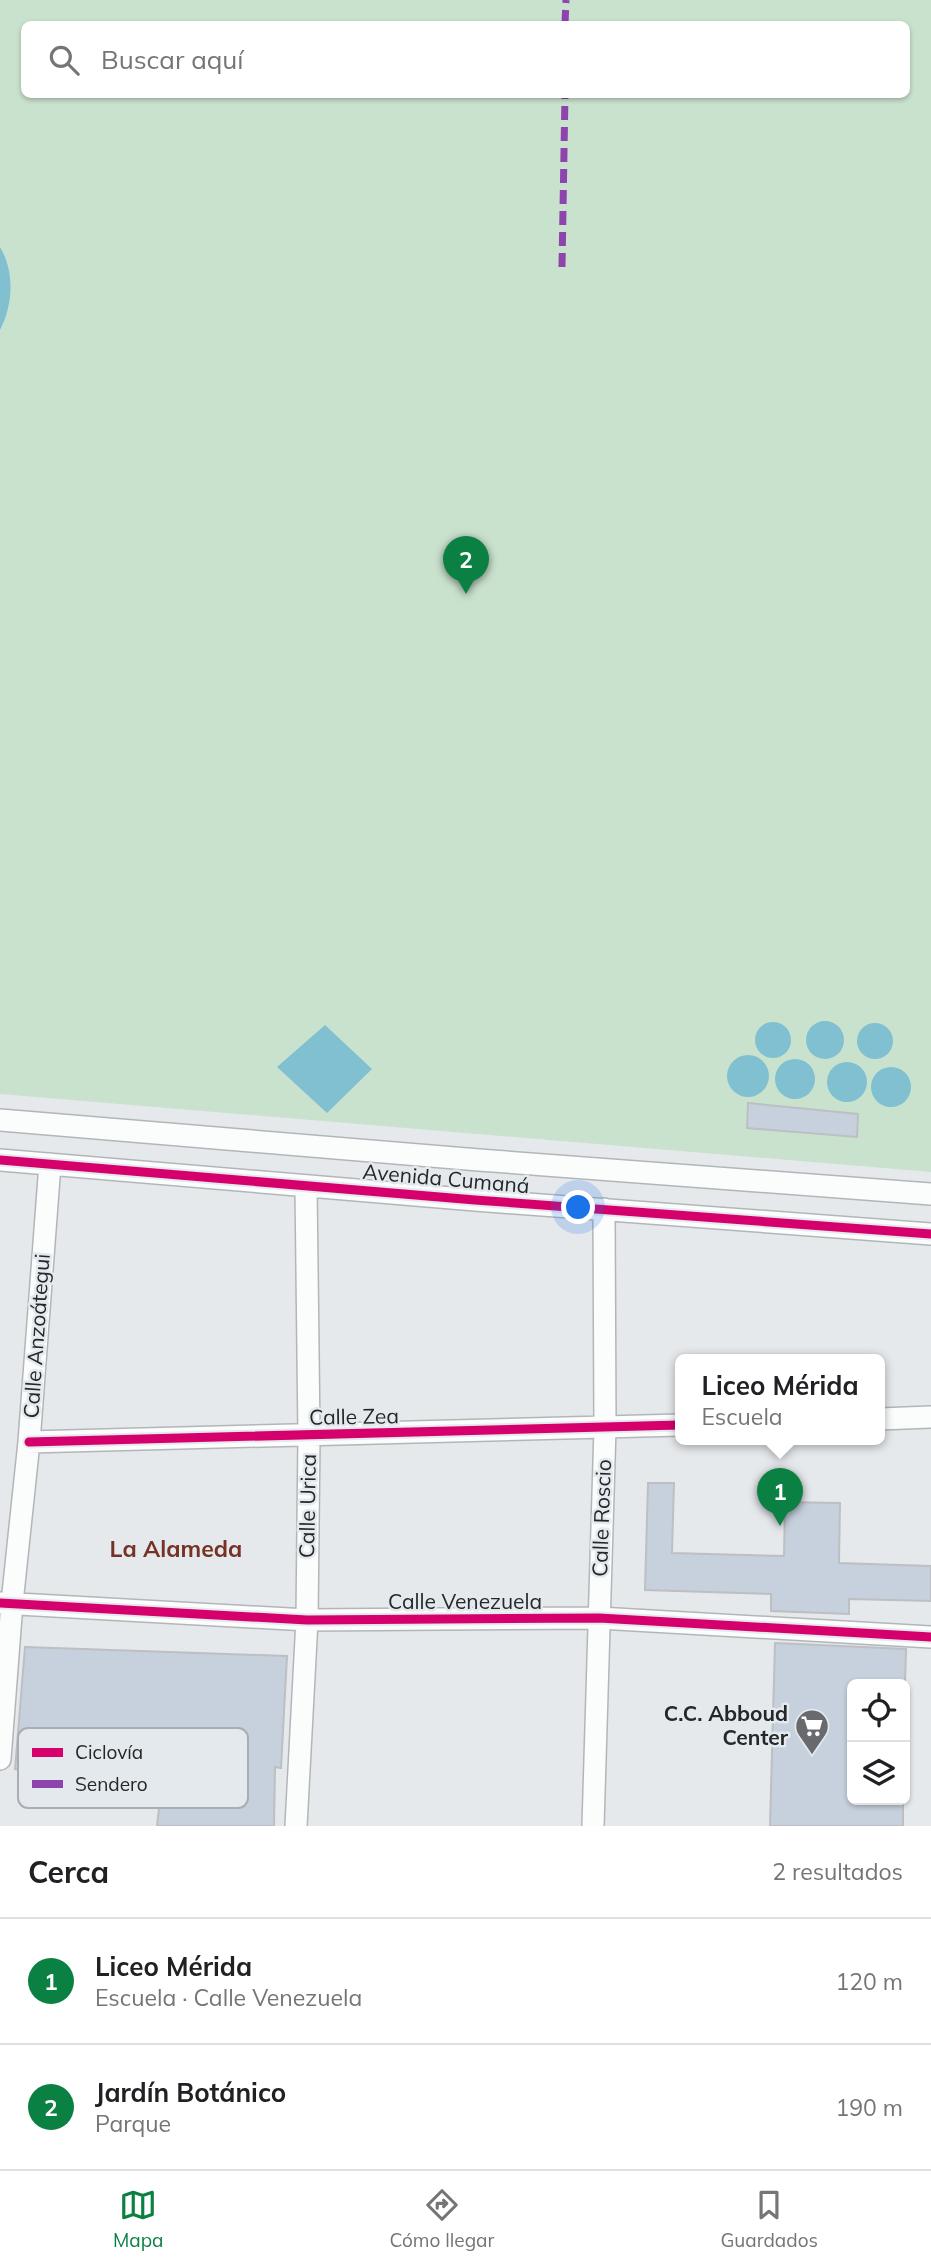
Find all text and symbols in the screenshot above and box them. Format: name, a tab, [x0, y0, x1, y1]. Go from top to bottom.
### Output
search box	[21, 21, 910, 98]
icon: search	[45, 41, 83, 79]
text: Buscar aquí	[101, 43, 244, 76]
pin: 2	[443, 536, 489, 594]
street label: Avenida Cumaná	[362, 1158, 531, 1198]
your location	[561, 1190, 595, 1224]
street label: Calle Anzoátegui	[17, 1253, 55, 1419]
popup	[675, 1354, 885, 1445]
text: Liceo Mérida	[701, 1369, 859, 1402]
street label: Calle Zea	[309, 1402, 399, 1430]
text: Escuela	[701, 1402, 783, 1431]
street label: Calle Urica	[293, 1454, 321, 1558]
street label: Calle Roscio	[586, 1459, 616, 1577]
pin: 1	[757, 1468, 803, 1526]
district label: La Alameda	[110, 1534, 242, 1563]
street label: Calle Venezuela	[388, 1588, 542, 1614]
map controls	[847, 1679, 910, 1805]
button: locate	[847, 1679, 910, 1742]
place label: C.C. Abboud Center	[664, 1700, 789, 1750]
supermarket icon: C.C. Abboud Center	[793, 1707, 831, 1756]
legend	[18, 1728, 248, 1808]
text: Ciclovía	[75, 1740, 143, 1764]
button: layers	[847, 1742, 910, 1805]
text: Sendero	[75, 1772, 148, 1796]
text: Cerca	[28, 1853, 109, 1891]
text: 2 resultados	[772, 1857, 903, 1886]
text: Liceo Mérida	[95, 1950, 252, 1983]
text: 1	[44, 1967, 58, 1996]
text: 120 m	[835, 1967, 903, 1996]
text: Escuela · Calle Venezuela	[95, 1983, 362, 2012]
text: Jardín Botánico	[95, 2076, 286, 2109]
text: 2	[44, 2093, 58, 2122]
text: 190 m	[835, 2093, 903, 2122]
text: Parque	[95, 2109, 171, 2138]
tab: Mapa	[113, 2186, 164, 2252]
tab: Cómo llegar	[390, 2186, 494, 2252]
tab: Guardados	[720, 2186, 818, 2252]

